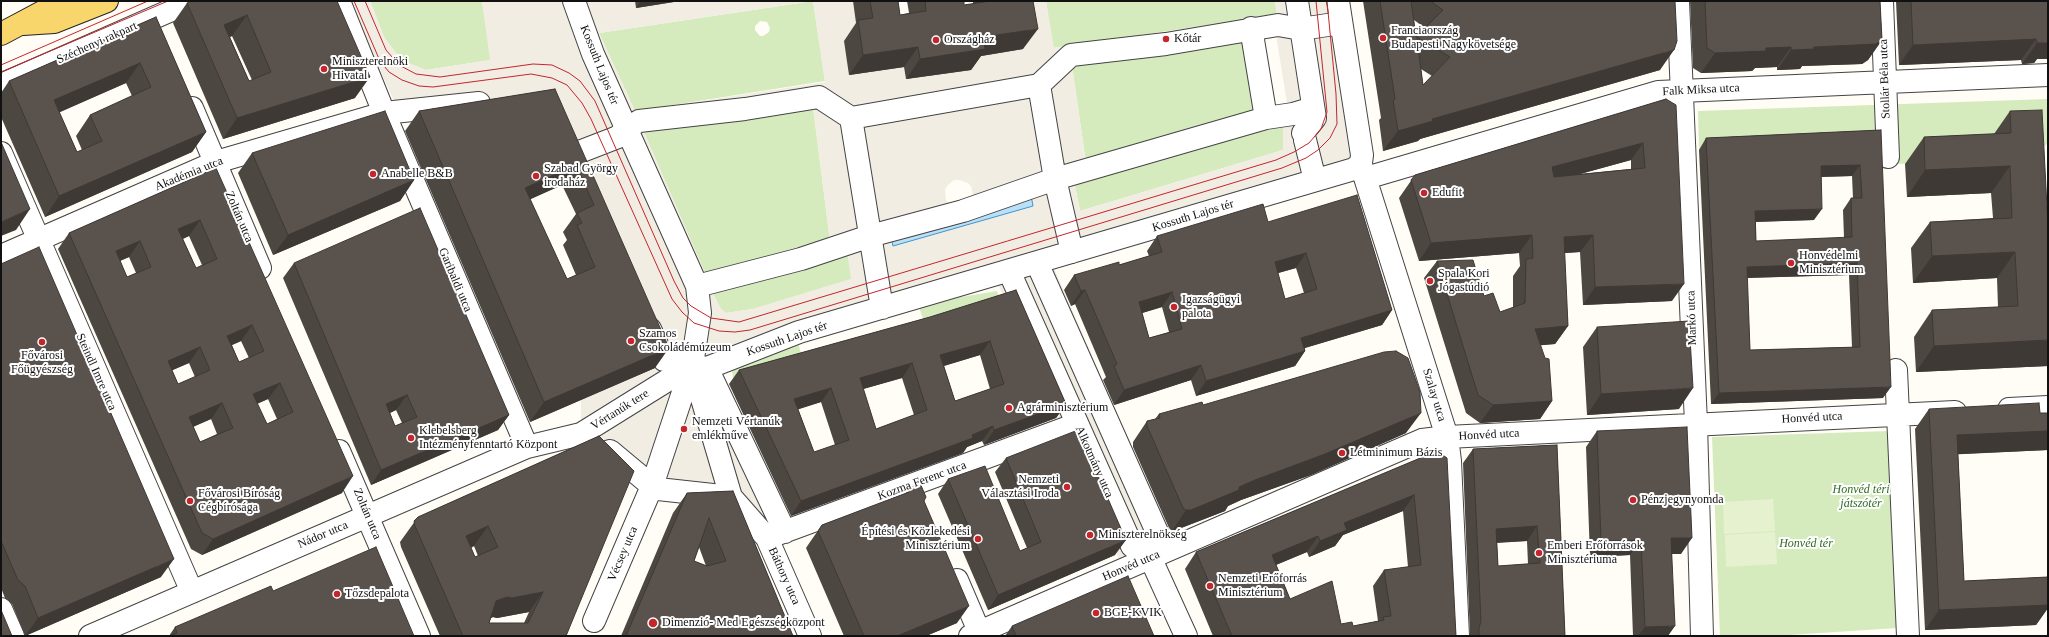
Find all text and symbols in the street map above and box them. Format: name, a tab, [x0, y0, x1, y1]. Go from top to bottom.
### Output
street label: Széchenyi rakpart	[55, 19, 139, 67]
street label: Kossuth Lajos tér	[576, 23, 622, 107]
place label: Franciaország Budapesti Nagykövetsége	[1391, 24, 1516, 52]
place label: Kőtár	[1174, 32, 1201, 46]
place label: Országház	[944, 33, 995, 47]
marker: Franciaország Budapesti Nagykövetsége	[1378, 33, 1388, 43]
marker: Kőtár	[1161, 34, 1171, 44]
marker: Országház	[931, 35, 941, 45]
street label: Stollár Béla utca	[1876, 39, 1894, 119]
place label: Miniszterelnöki Hivatal	[332, 55, 408, 83]
marker: Miniszterelnöki Hivatal	[319, 64, 329, 74]
street label: Falk Miksa utca	[1662, 81, 1740, 99]
street label: Akadémia utca	[153, 154, 225, 194]
place label: Szabad György irodaház	[544, 162, 618, 190]
place label: Anabelle B&B	[381, 167, 453, 181]
marker: Anabelle B&B	[368, 169, 378, 179]
marker: Szabad György irodaház	[531, 171, 541, 181]
place label: Edufit	[1432, 186, 1462, 200]
marker: Edufit	[1419, 188, 1429, 198]
street label: Zoltán utca	[222, 189, 256, 245]
street label: Kossuth Lajos tér	[1150, 197, 1236, 235]
street label: Garibaldi utca	[435, 246, 475, 314]
place label: Honvédelmi Minisztérium	[1799, 249, 1864, 277]
marker: Honvédelmi Minisztérium	[1786, 258, 1796, 268]
place label: Spala Kori Jógastúdió	[1438, 267, 1490, 295]
marker: Spala Kori Jógastúdió	[1425, 276, 1435, 286]
street label: Markó utca	[1684, 290, 1700, 346]
place label: Igazságügyi palota	[1182, 293, 1240, 321]
marker: Igazságügyi palota	[1169, 302, 1179, 312]
street label: Kossuth Lajos tér	[745, 318, 829, 360]
place label: Szamos Csokoládémúzeum	[639, 327, 731, 355]
street label: Steindl Imre utca	[73, 331, 119, 413]
marker: Szamos Csokoládémúzeum	[626, 336, 636, 346]
marker: Fővárosi Főügyészség	[37, 337, 47, 347]
place label: Fővárosi Főügyészség	[11, 349, 73, 377]
street label: Szalay utca	[1419, 367, 1449, 423]
street label: Vértanúk tere	[588, 387, 652, 433]
place label: Agrárminisztérium	[1017, 401, 1108, 415]
marker: Agrárminisztérium	[1004, 403, 1014, 413]
street label: Honvéd utca	[1781, 409, 1843, 427]
place label: Nemzeti Vértanúk emlékműve	[692, 415, 780, 443]
place label: Klebelsberg Intézményfenntartó Központ	[419, 424, 557, 452]
marker: Nemzeti Vértanúk emlékműve	[679, 424, 689, 434]
street label: Alkotmány utca	[1072, 424, 1116, 500]
street label: Honvéd utca	[1458, 426, 1520, 444]
marker: Klebelsberg Intézményfenntartó Központ	[406, 433, 416, 443]
place label: Létminimum Bázis	[1350, 446, 1442, 460]
marker: Létminimum Bázis	[1337, 448, 1347, 458]
street label: Kozma Ferenc utca	[876, 458, 968, 504]
place label: Nemzeti Választási Iroda	[981, 473, 1059, 501]
marker: Nemzeti Választási Iroda	[1062, 482, 1072, 492]
park label: Honvéd téri játszótér	[1833, 483, 1889, 511]
street label: Zoltán utca	[350, 486, 384, 542]
place label: Fővárosi Bíróság Cégbírósága	[198, 487, 280, 515]
place label: Pénzjegynyomda	[1641, 493, 1724, 507]
marker: Pénzjegynyomda	[1628, 495, 1638, 505]
marker: Fővárosi Bíróság Cégbírósága	[185, 496, 195, 506]
street label: Nádor utca	[296, 518, 350, 552]
street label: Vécsey utca	[605, 524, 641, 584]
place label: Építési és Közlekedési Minisztérium	[861, 525, 970, 553]
place label: Miniszterelnökség	[1098, 528, 1187, 542]
marker: Miniszterelnökség	[1085, 530, 1095, 540]
marker: Építési és Közlekedési Minisztérium	[973, 534, 983, 544]
park label: Honvéd tér	[1779, 537, 1833, 551]
place label: Emberi Erőforrások Minisztériuma	[1547, 539, 1643, 567]
street label: Báthory utca	[765, 545, 803, 607]
street label: Honvéd utca	[1100, 547, 1162, 585]
marker: Emberi Erőforrások Minisztériuma	[1534, 548, 1544, 558]
place label: Nemzeti Erőforrás Minisztérium	[1218, 572, 1307, 600]
marker: Nemzeti Erőforrás Minisztérium	[1205, 581, 1215, 591]
place label: Tőzsdepalota	[345, 587, 409, 601]
marker: Tőzsdepalota	[332, 589, 342, 599]
place label: BGE-KVIK	[1104, 606, 1162, 620]
marker: BGE-KVIK	[1091, 608, 1101, 618]
place label: Dimenzió- Med Egészségközpont	[662, 616, 825, 630]
marker: Dimenzió- Med Egészségközpont	[647, 617, 659, 629]

